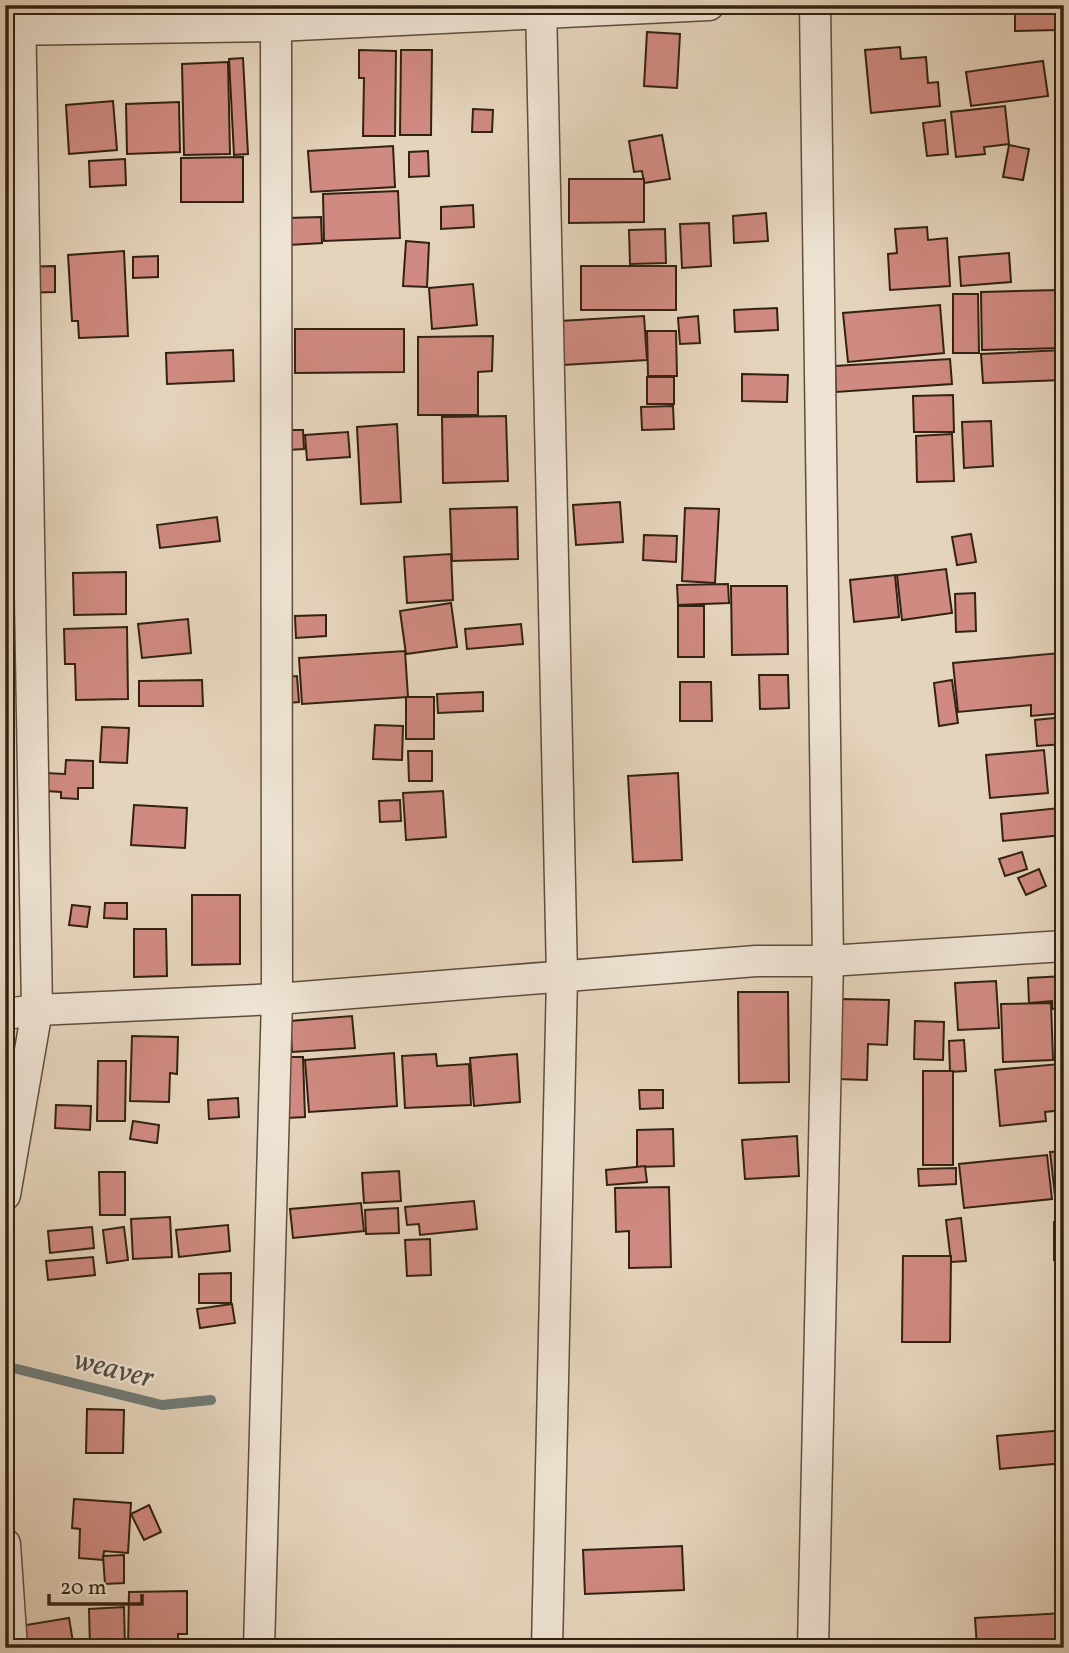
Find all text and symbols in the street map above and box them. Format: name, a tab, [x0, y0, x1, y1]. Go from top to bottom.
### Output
water label: weaver	[69, 1340, 159, 1400]
scale bar	[49, 1562, 142, 1606]
text: 20 m	[60, 1574, 106, 1603]

